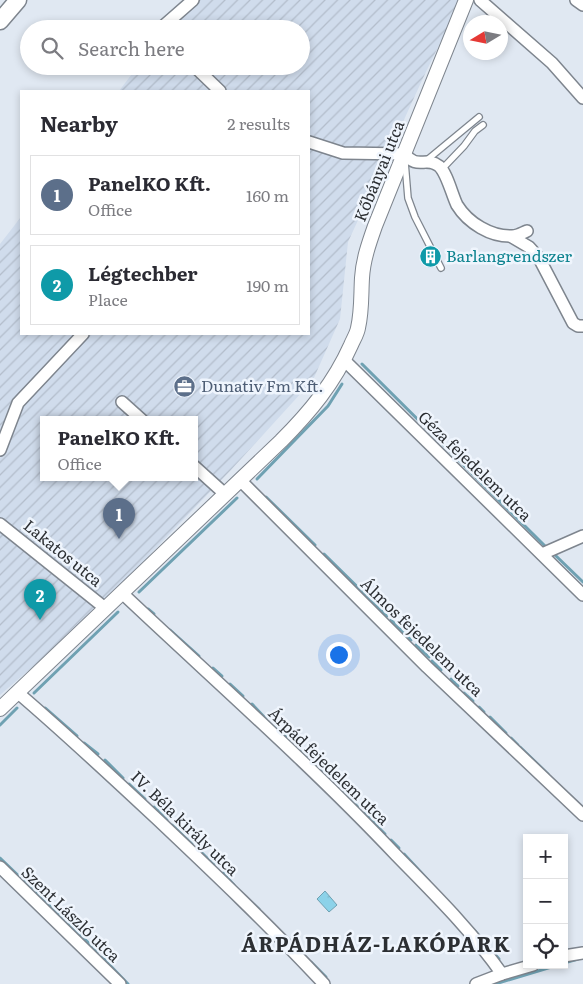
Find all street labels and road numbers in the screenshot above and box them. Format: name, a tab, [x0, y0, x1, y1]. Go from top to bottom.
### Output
street label: Kőbányai utca	[347, 116, 409, 225]
street label: Géza fejedelem utca	[413, 405, 538, 526]
street label: Lakatos utca	[19, 513, 109, 592]
street label: Álmos fejedelem utca	[356, 571, 490, 701]
street label: Árpád fejedelem utca	[264, 701, 396, 830]
street label: IV. Béla király utca	[126, 764, 245, 881]
street label: Szent László utca	[17, 860, 127, 967]

